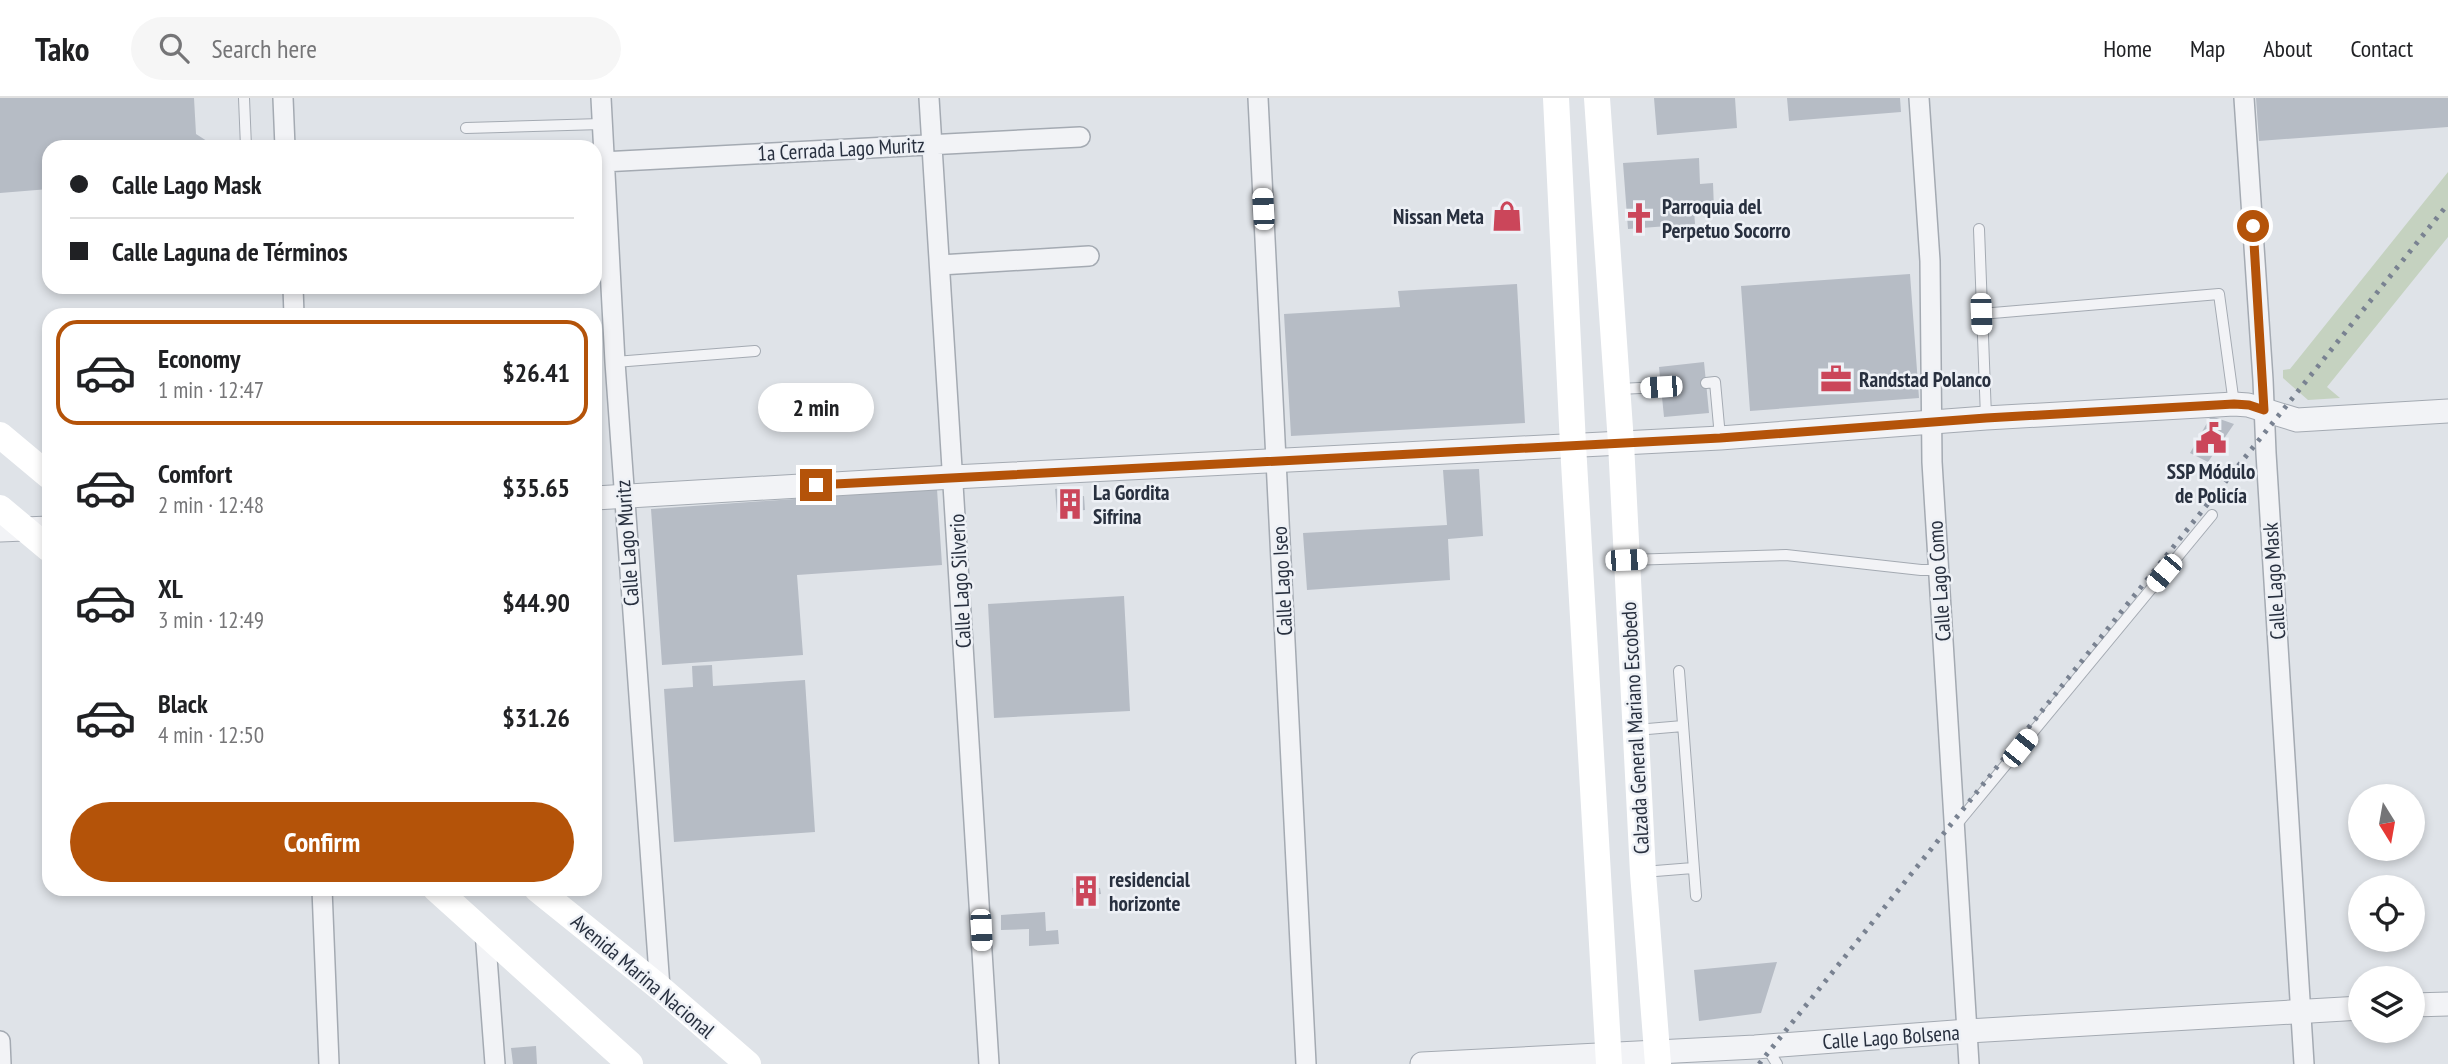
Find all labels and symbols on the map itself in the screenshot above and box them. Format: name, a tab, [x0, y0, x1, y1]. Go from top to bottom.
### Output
street label: 1a Cerrada Lago Muritz	[757, 131, 925, 167]
car	[1252, 187, 1275, 231]
place label: Parroquia del Perpetuo Socorro	[1662, 193, 1791, 244]
shop icon: Nissan Meta	[1490, 199, 1524, 233]
church icon: Parroquia del Perpetuo Socorro	[1622, 201, 1656, 235]
place label: Nissan Meta	[1393, 203, 1484, 230]
route start	[2237, 210, 2269, 242]
car	[1970, 293, 1993, 335]
office icon: Randstad Polanco	[1819, 362, 1853, 396]
place label: Randstad Polanco	[1859, 366, 1991, 393]
car	[1640, 375, 1683, 399]
callout: 2 min	[758, 384, 874, 432]
public building icon: SSP Módulo de Policía	[2194, 421, 2228, 455]
place label: SSP Módulo de Policía	[2167, 458, 2255, 509]
route end	[800, 469, 832, 501]
street label: Calle Lago Muritz	[609, 479, 645, 607]
place label: La Gordita Sifrina	[1093, 479, 1170, 530]
building icon: La Gordita Sifrina	[1053, 487, 1087, 521]
street label: Calle Lago Silverio	[943, 513, 977, 649]
street label: Calle Lago Como	[1921, 520, 1957, 642]
street label: Calle Lago Mask	[2256, 522, 2292, 640]
street label: Calle Lago Iseo	[1266, 526, 1298, 636]
car	[1605, 549, 1648, 571]
car	[2143, 550, 2186, 596]
street label: Calzada General Mariano Escobedo	[1615, 601, 1655, 855]
car	[1999, 725, 2042, 771]
north arrow	[2348, 784, 2426, 861]
place label: residencial horizonte	[1109, 866, 1191, 917]
building icon: residencial horizonte	[1069, 874, 1103, 908]
street label: Avenida Marina Nacional	[566, 908, 720, 1044]
car	[970, 908, 993, 952]
street label: Calle Lago Bolsena	[1822, 1019, 1960, 1055]

